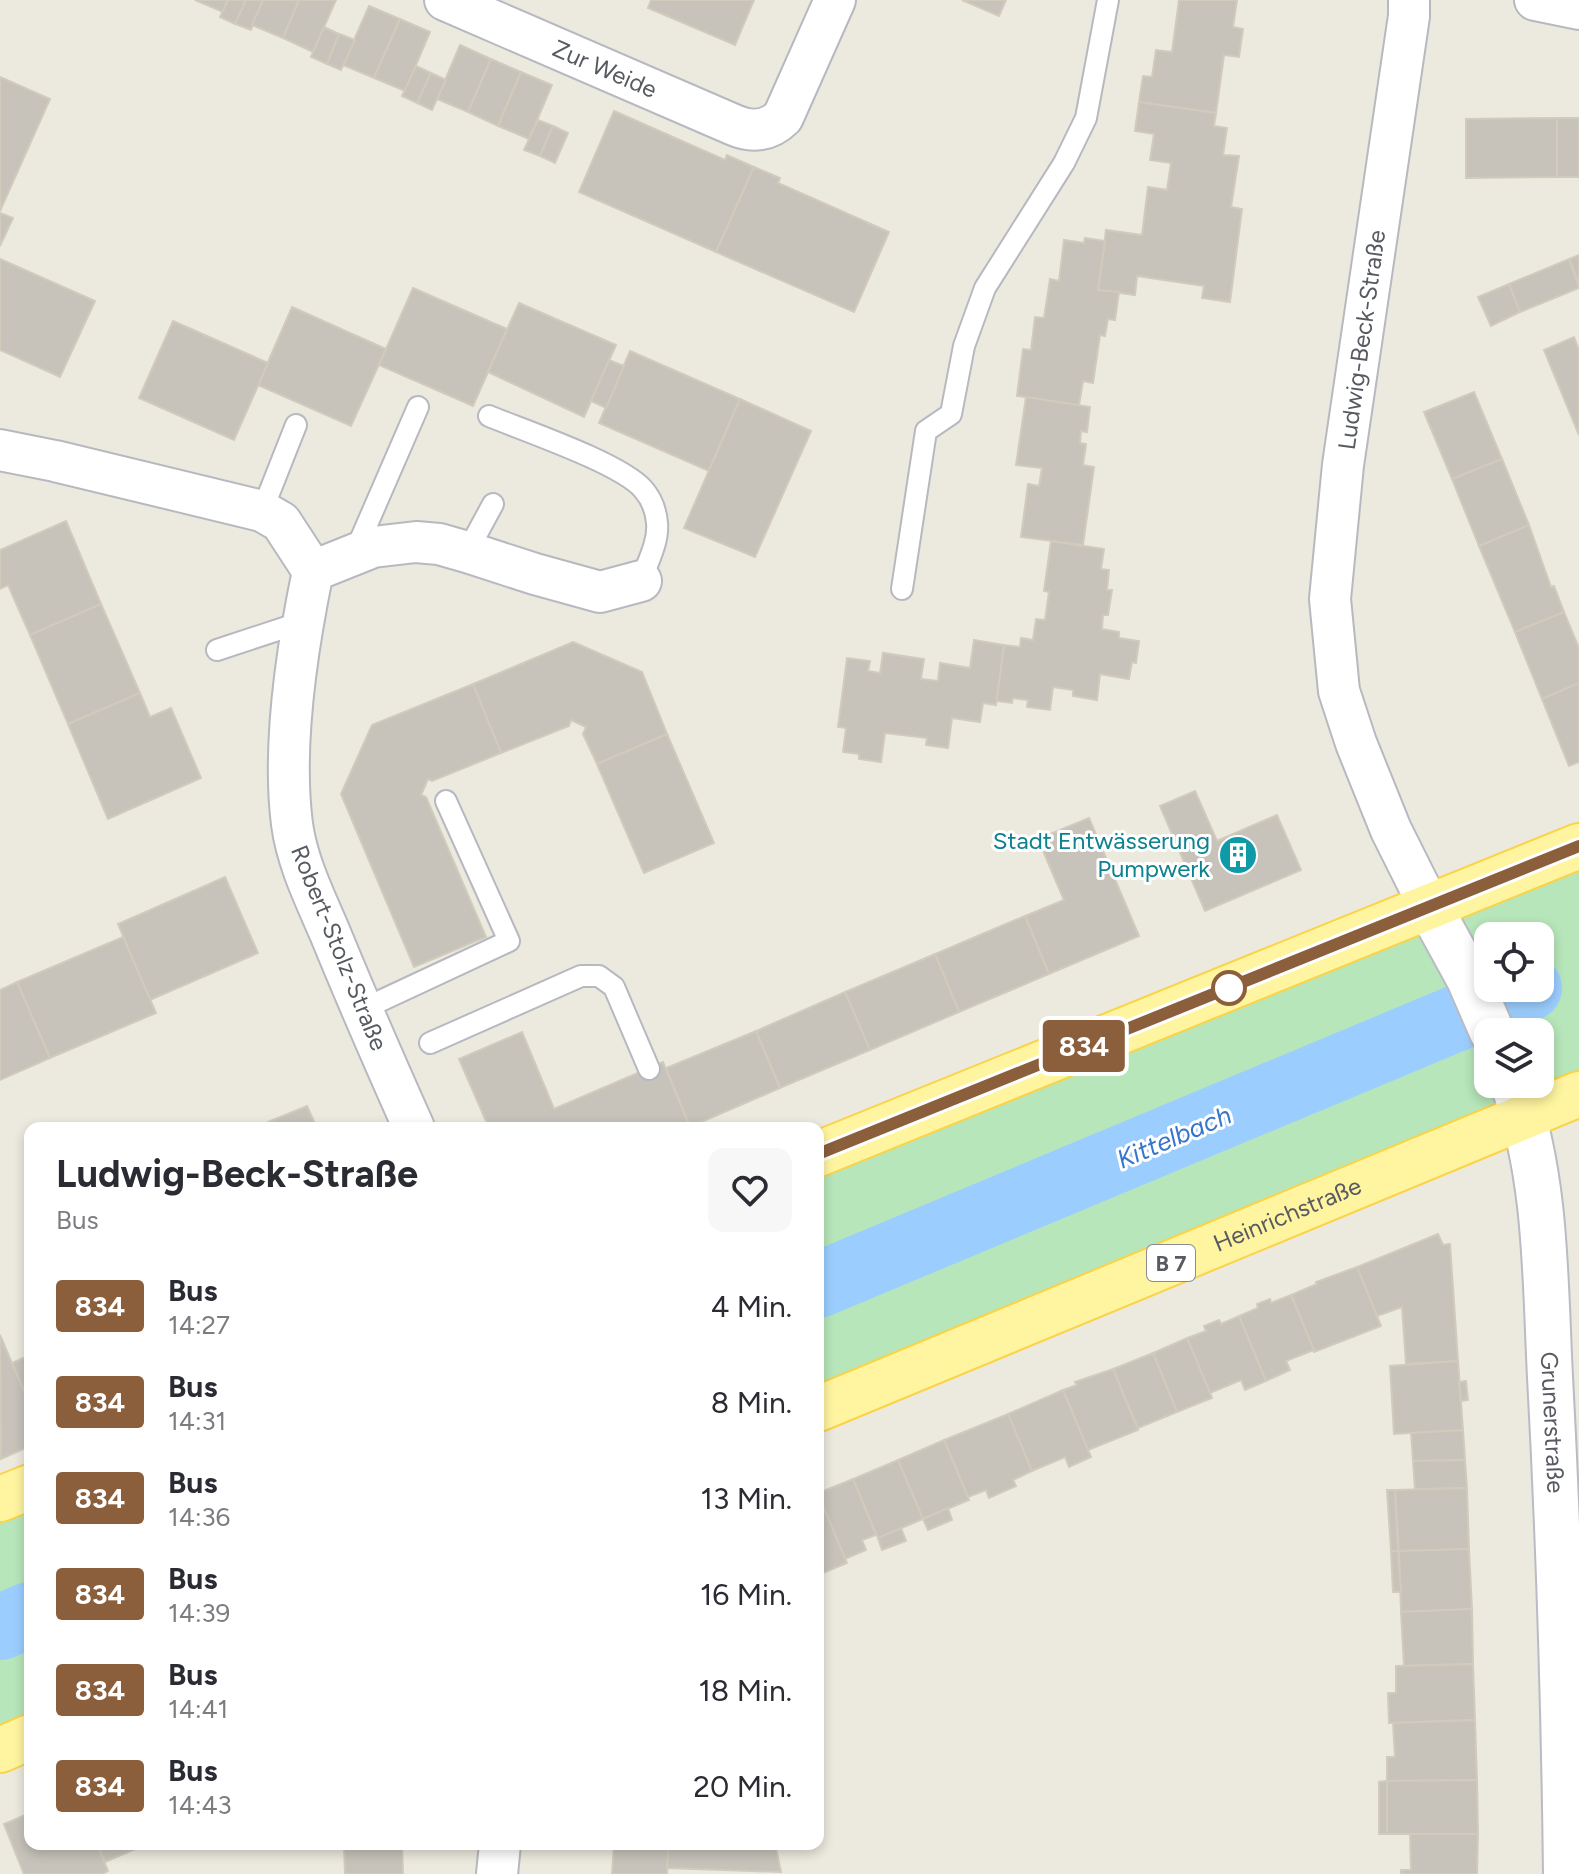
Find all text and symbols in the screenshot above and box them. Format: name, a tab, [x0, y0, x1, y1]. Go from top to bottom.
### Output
street label: Zur Weide	[548, 33, 662, 104]
street label: Ludwig-Beck-Straße	[1332, 228, 1391, 452]
place label: Stadt Entwässerung Pumpwerk	[993, 826, 1210, 883]
building icon: Stadt Entwässerung Pumpwerk	[1217, 834, 1259, 876]
street label: Robert-Stolz-Straße	[285, 841, 394, 1055]
map controls	[1474, 922, 1554, 1098]
button: locate	[1474, 922, 1554, 1002]
unlabelled marker	[1212, 971, 1246, 1005]
button: layers	[1474, 1018, 1554, 1098]
line badge: 834	[1038, 1020, 1130, 1072]
text: 834	[1059, 1029, 1109, 1063]
water label: Kittelbach	[1112, 1099, 1236, 1175]
button: heart	[708, 1148, 792, 1232]
text: Ludwig-Beck-Straße	[56, 1151, 418, 1197]
street label: Heinrichstraße	[1209, 1171, 1366, 1258]
text: Bus	[56, 1204, 99, 1236]
road number: B 7	[1147, 1245, 1195, 1281]
text: Bus	[168, 1272, 217, 1309]
text: 4 Min.	[711, 1288, 792, 1325]
text: 834	[75, 1289, 125, 1323]
text: 14:27	[168, 1309, 230, 1341]
street label: Grunerstraße	[1535, 1351, 1571, 1494]
text: Bus	[168, 1368, 217, 1405]
text: 8 Min.	[711, 1384, 792, 1421]
text: 834	[75, 1385, 125, 1419]
text: 14:31	[168, 1405, 226, 1437]
text: Bus	[168, 1464, 217, 1501]
text: 13 Min.	[701, 1480, 792, 1517]
text: 834	[75, 1481, 125, 1515]
text: 14:36	[168, 1501, 230, 1533]
text: Bus	[168, 1560, 217, 1597]
text: 16 Min.	[700, 1576, 792, 1613]
text: 834	[75, 1577, 125, 1611]
text: 14:39	[168, 1597, 230, 1629]
text: Bus	[168, 1656, 217, 1693]
text: 18 Min.	[698, 1672, 792, 1709]
text: 834	[75, 1673, 125, 1707]
text: 14:41	[168, 1693, 228, 1725]
text: Bus	[168, 1752, 217, 1789]
text: 20 Min.	[693, 1768, 792, 1805]
text: 834	[75, 1769, 125, 1803]
text: 14:43	[168, 1789, 232, 1821]

